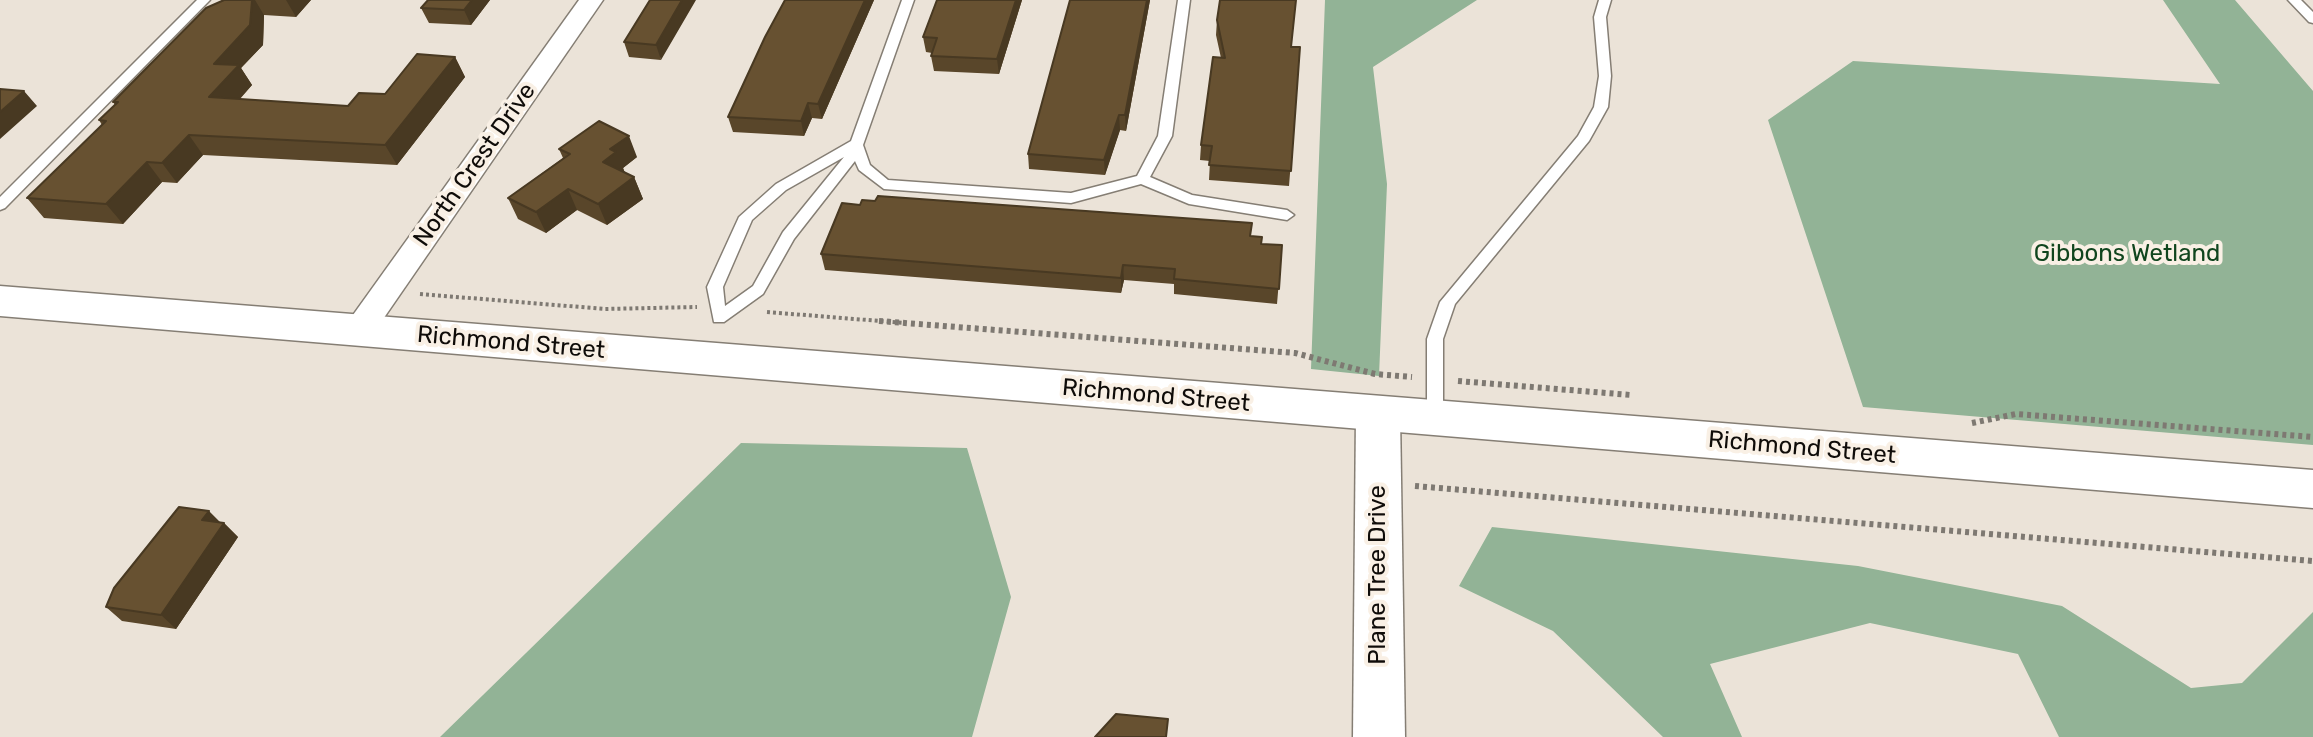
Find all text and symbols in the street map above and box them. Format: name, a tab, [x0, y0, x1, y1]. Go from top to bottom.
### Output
street label: North Crest Drive	[408, 78, 542, 252]
park label: Gibbons Wetland	[2034, 240, 2220, 268]
street label: Richmond Street	[416, 320, 606, 366]
street label: Richmond Street	[1061, 373, 1251, 419]
street label: Richmond Street	[1707, 425, 1897, 471]
street label: Plane Tree Drive	[1364, 485, 1392, 665]

